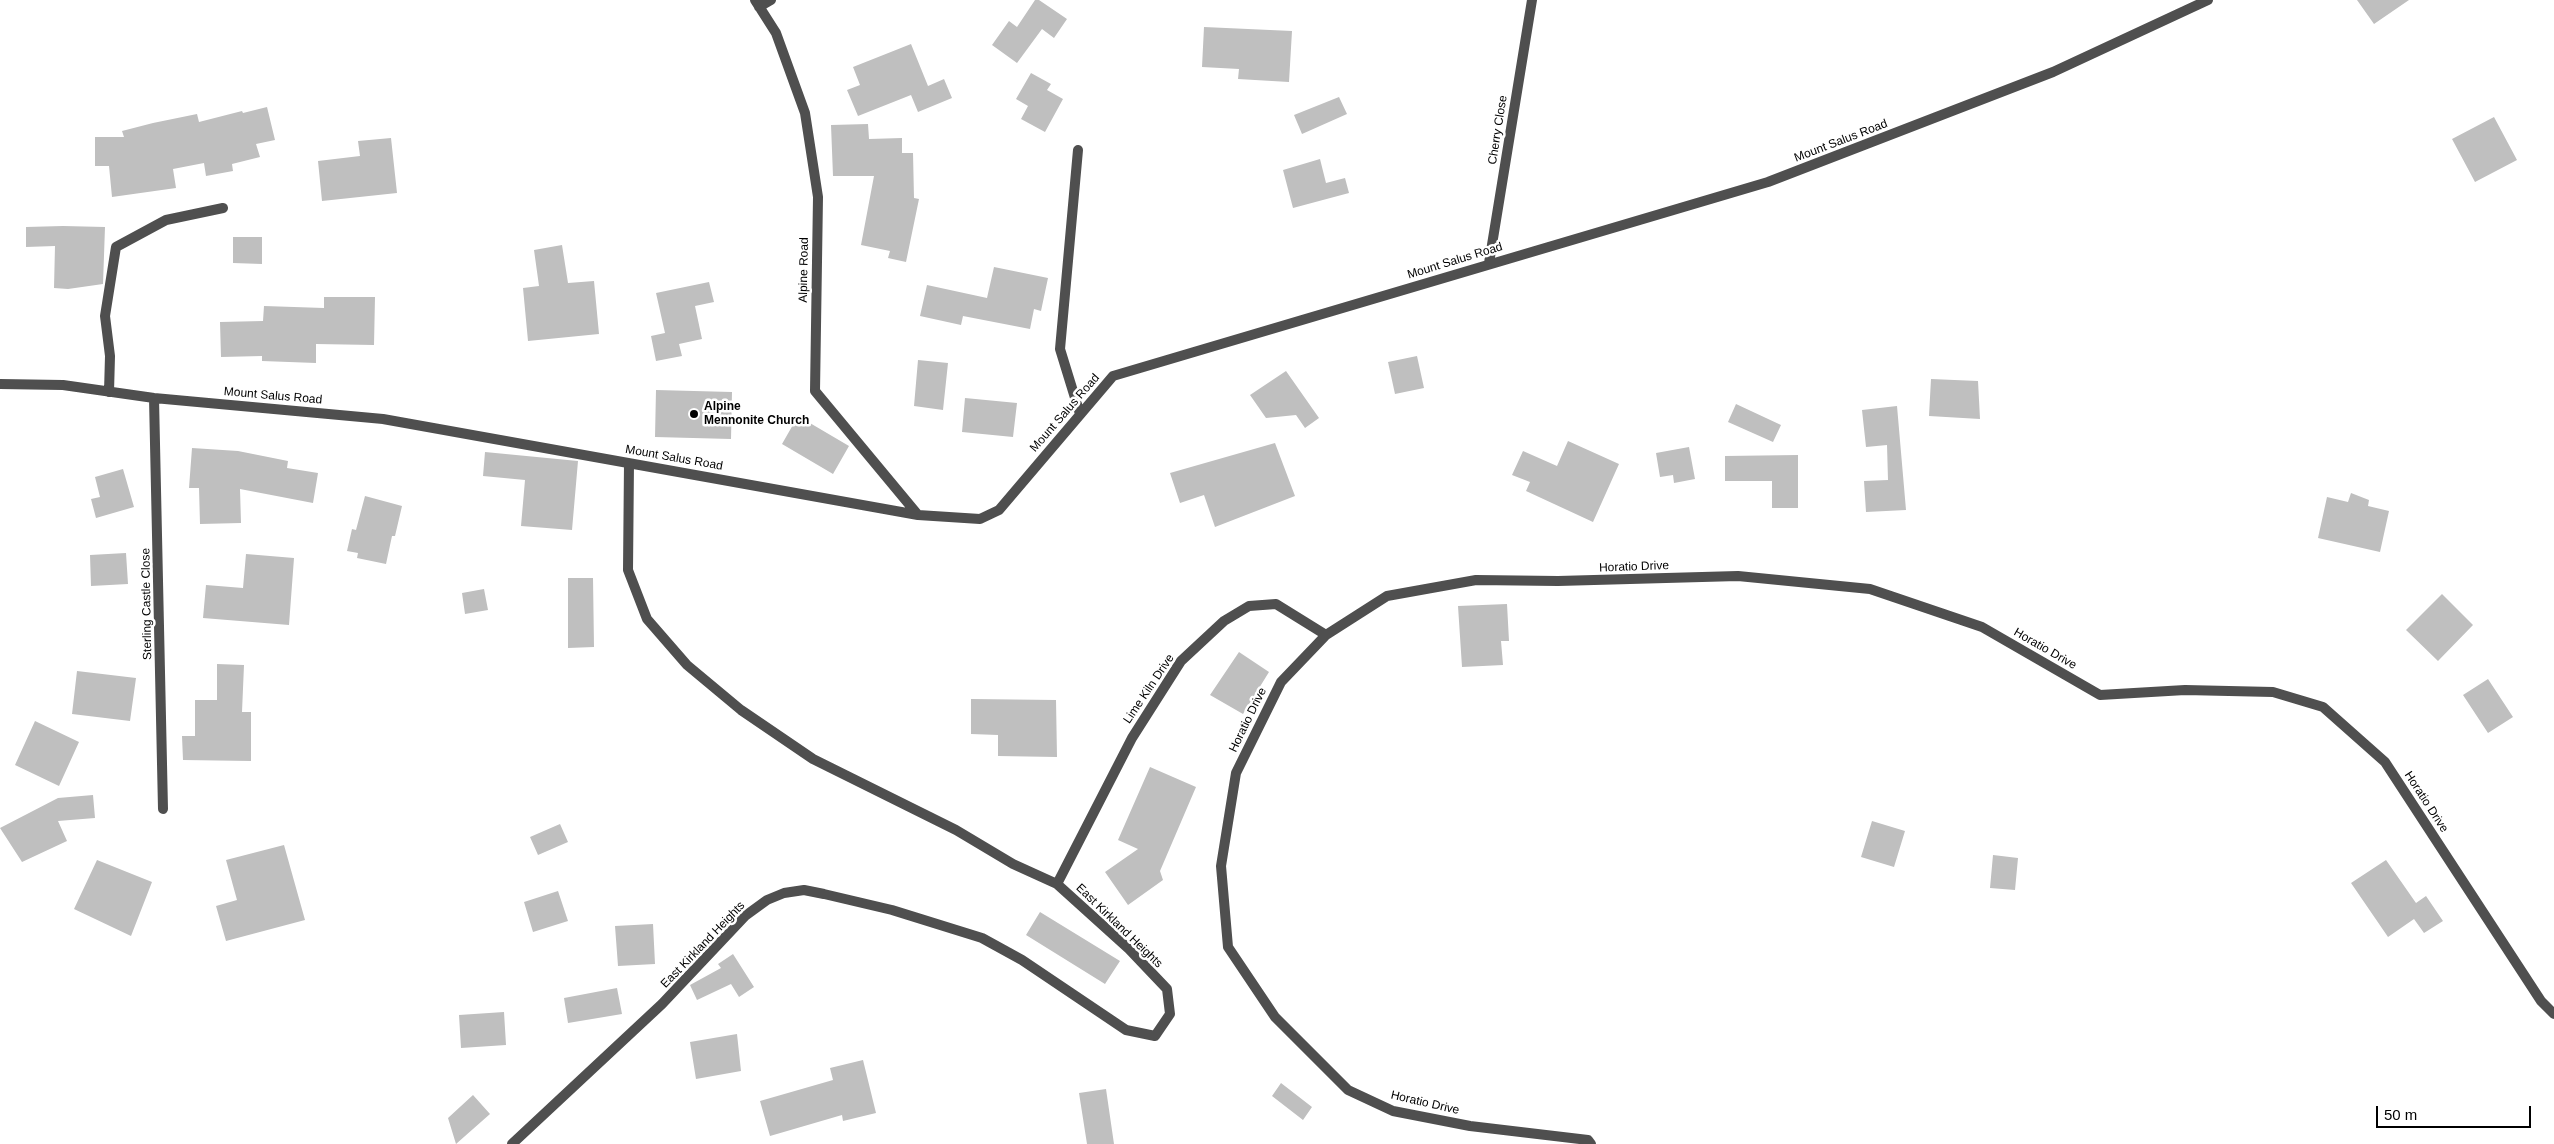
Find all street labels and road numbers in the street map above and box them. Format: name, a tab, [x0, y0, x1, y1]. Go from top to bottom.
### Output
street label: Cherry Close	[1485, 94, 1511, 166]
street label: Mount Salus Road	[1792, 117, 1890, 165]
street label: Alpine Road	[796, 237, 812, 303]
street label: Mount Salus Road	[1406, 240, 1504, 282]
street label: Mount Salus Road	[1027, 371, 1103, 455]
street label: Mount Salus Road	[223, 385, 323, 407]
street label: Mount Salus Road	[624, 442, 724, 474]
street label: Sterling Castle Close	[139, 548, 155, 660]
street label: Horatio Drive	[1599, 559, 1669, 575]
street label: Horatio Drive	[2011, 625, 2079, 673]
street label: Lime Kiln Drive	[1120, 652, 1178, 726]
street label: Horatio Drive	[1226, 685, 1270, 755]
street label: Horatio Drive	[2401, 769, 2451, 835]
street label: East Kirkland Heights	[1073, 881, 1165, 971]
street label: East Kirkland Heights	[658, 899, 748, 991]
street label: Horatio Drive	[1389, 1088, 1461, 1118]

